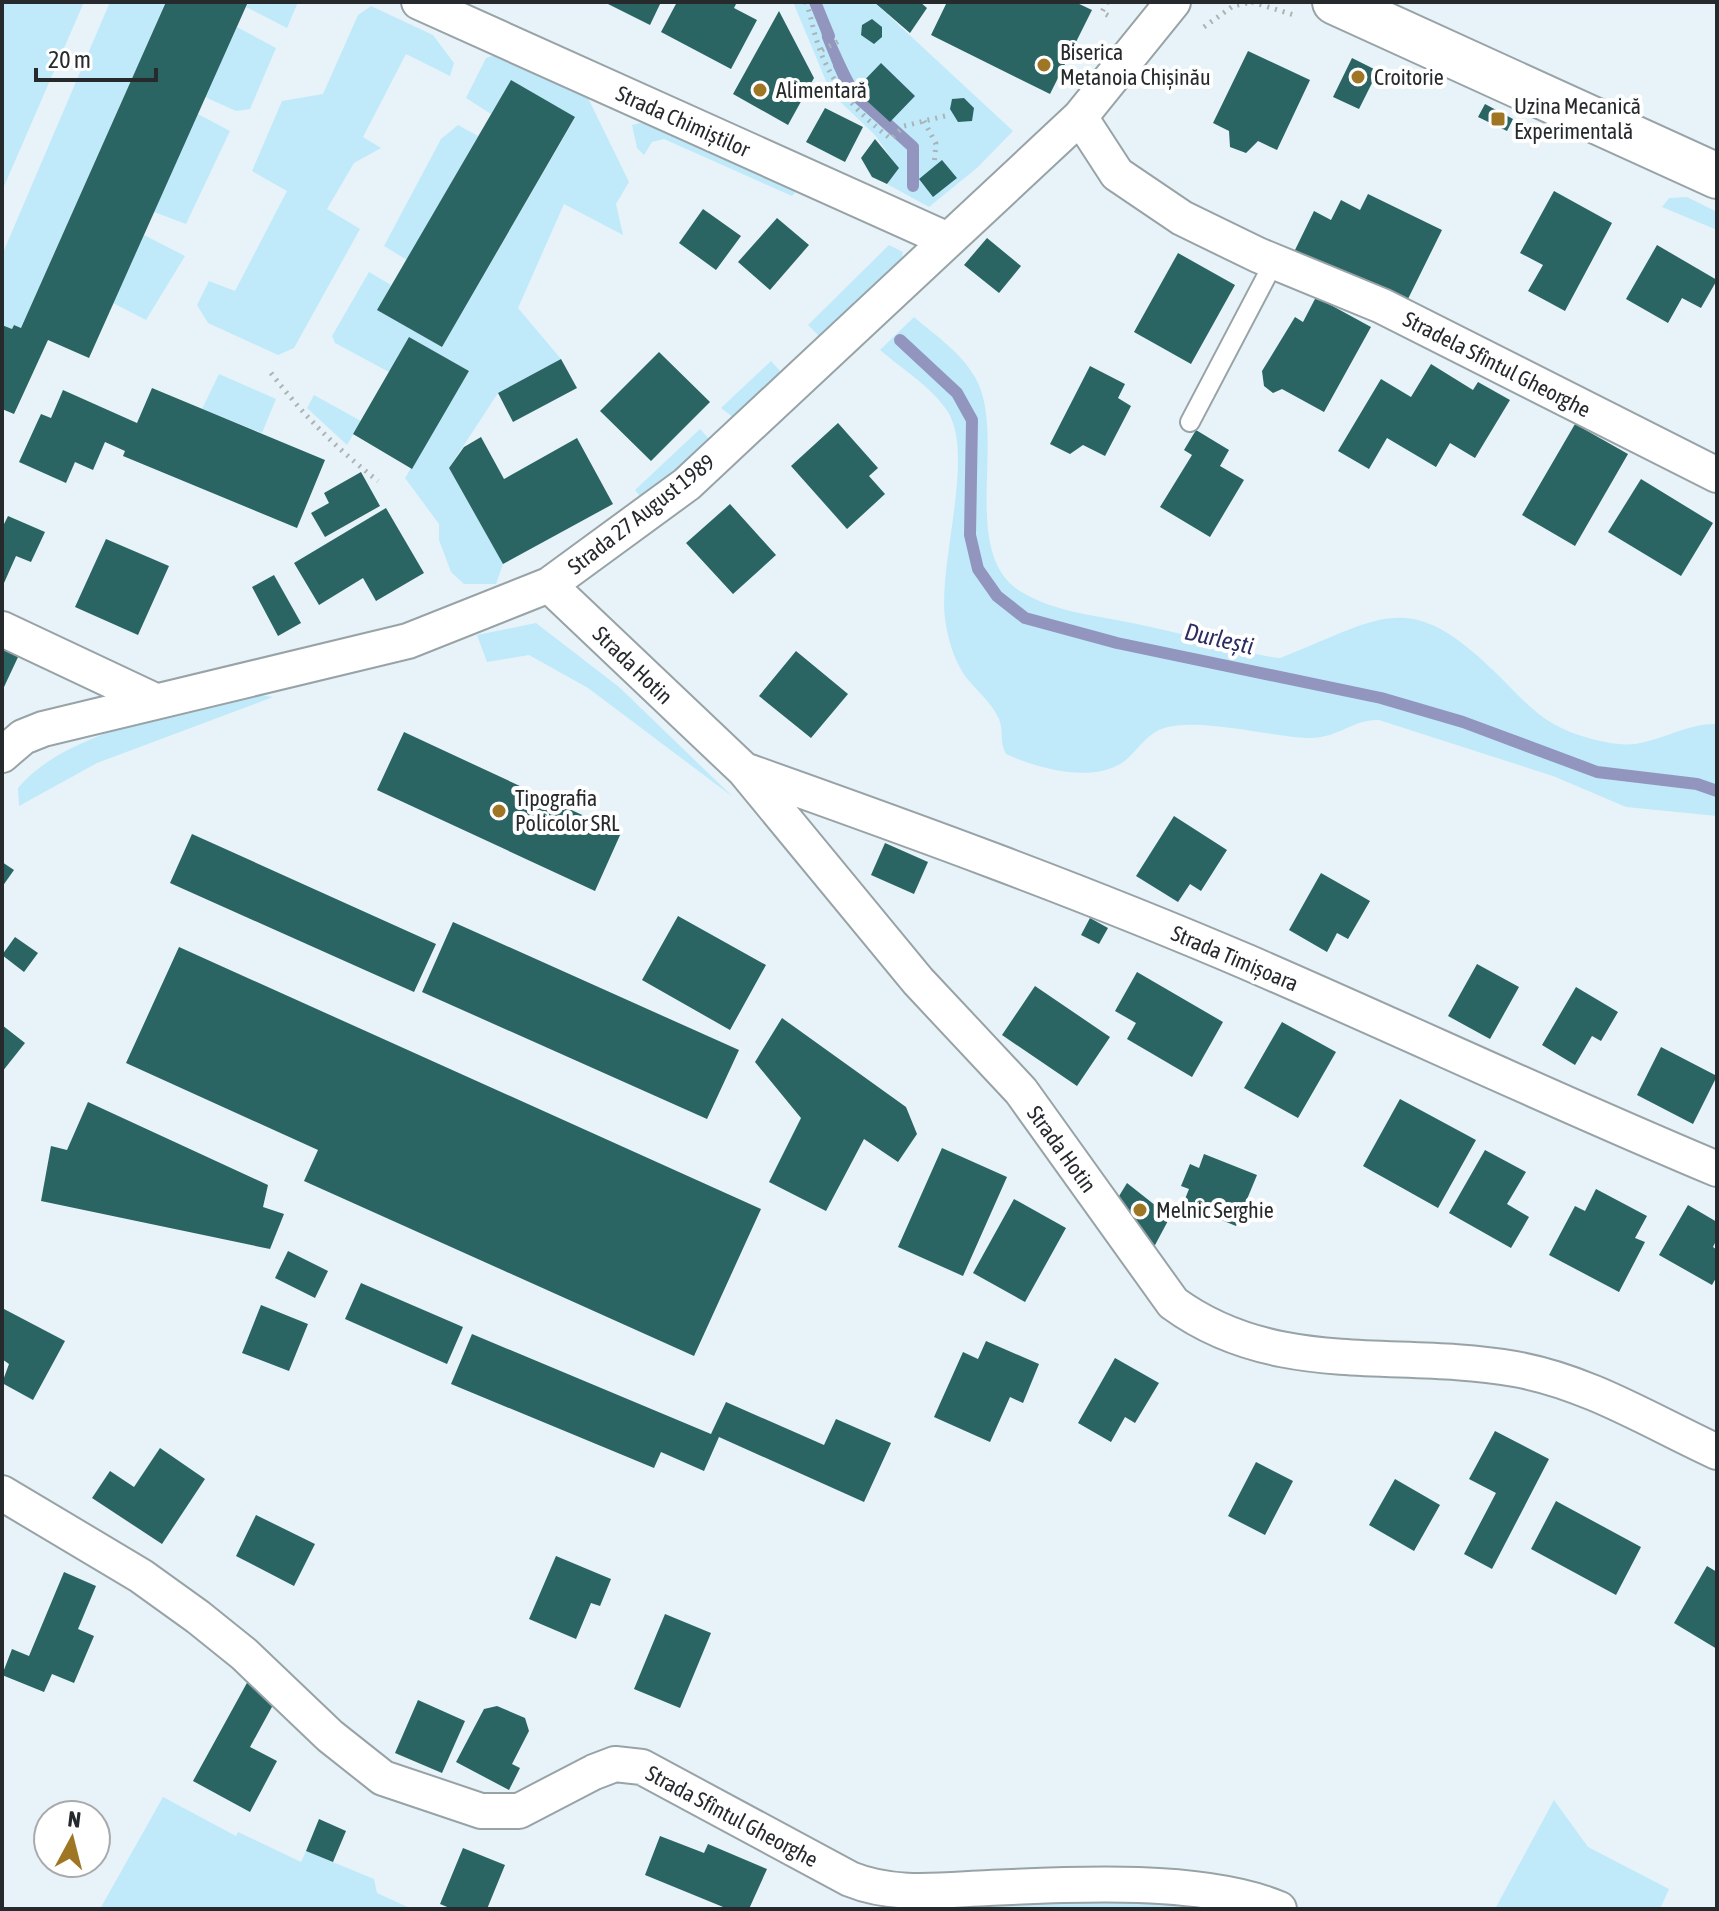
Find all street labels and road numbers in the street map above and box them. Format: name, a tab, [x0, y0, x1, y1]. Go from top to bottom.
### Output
street label: Strada Chimiștilor	[612, 80, 754, 162]
street label: Stradela Sfîntul Gheorghe	[1399, 305, 1595, 423]
street label: Strada 27 August 1989	[562, 449, 720, 579]
street label: Strada Hotin	[588, 621, 678, 709]
street label: Strada Timișoara	[1168, 920, 1302, 996]
street label: Strada Hotin	[1022, 1101, 1102, 1197]
street label: Strada Sfîntul Gheorghe	[642, 1760, 822, 1872]

